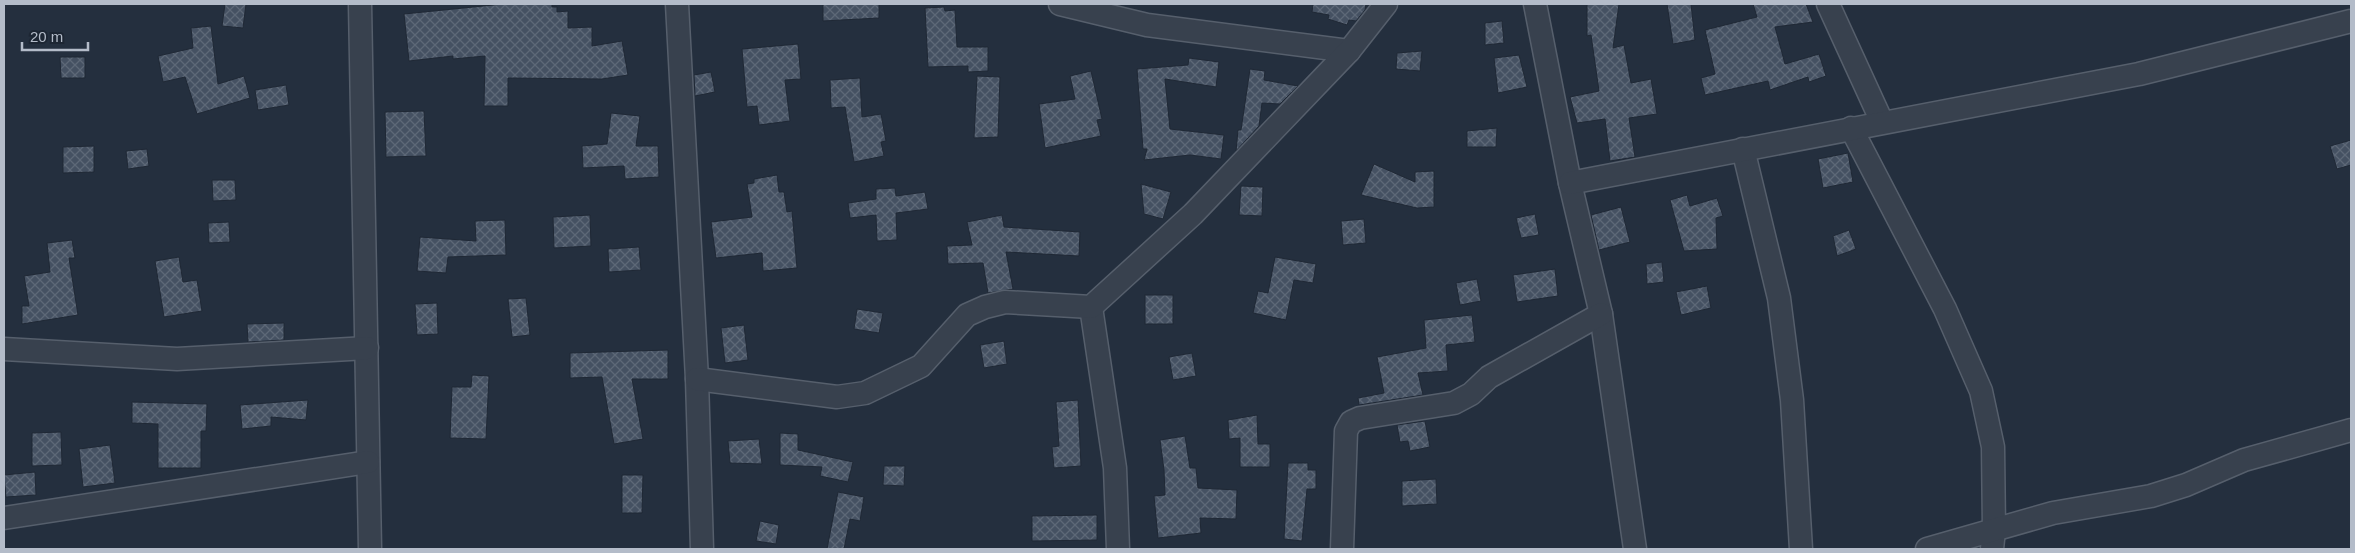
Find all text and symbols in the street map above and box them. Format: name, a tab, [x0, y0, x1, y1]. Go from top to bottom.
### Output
scale bar	[22, 20, 89, 52]
text: 20 m	[30, 28, 63, 45]

